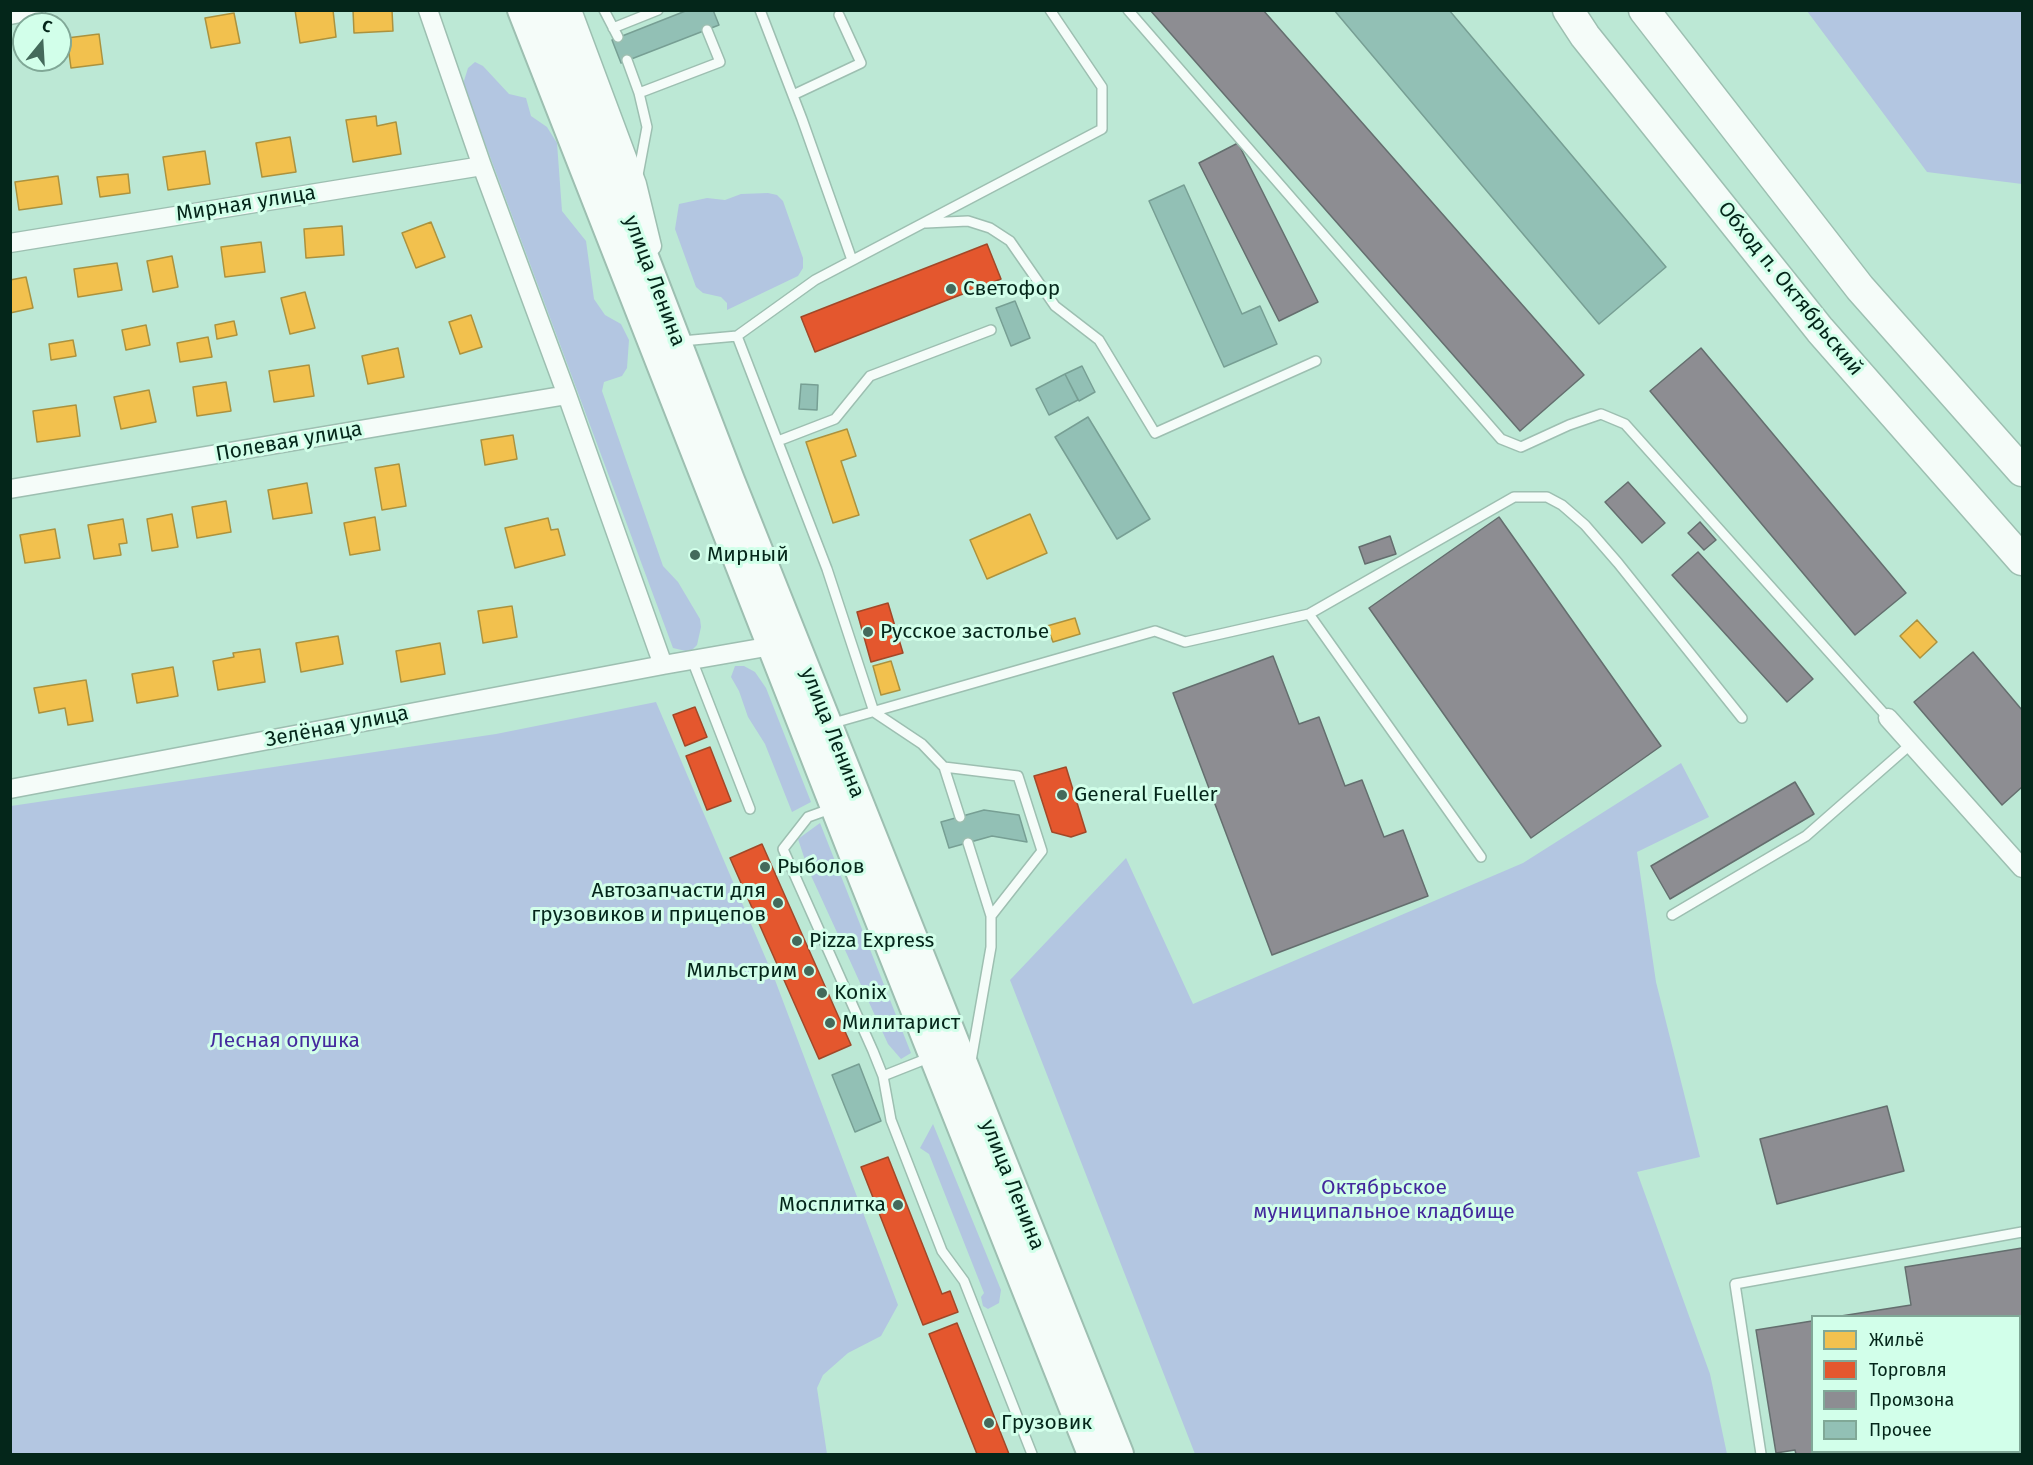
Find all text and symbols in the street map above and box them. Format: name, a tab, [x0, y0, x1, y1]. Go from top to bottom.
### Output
north arrow	[12, 12, 72, 72]
text: С	[40, 16, 54, 37]
street label: Мирная улица	[174, 181, 318, 227]
street label: Обход п. Октябрьский	[1712, 197, 1868, 381]
street label: улица Ленина	[617, 212, 691, 350]
place label: Светофор	[963, 276, 1060, 302]
marker: Светофор	[944, 282, 958, 296]
street label: Полевая улица	[214, 417, 364, 467]
place label: Мирный	[707, 542, 789, 568]
marker: Мирный	[688, 548, 702, 562]
place label: Русское застолье	[880, 619, 1049, 645]
marker: Русское застолье	[861, 625, 875, 639]
street label: улица Ленина	[794, 664, 870, 802]
street label: Зелёная улица	[263, 701, 411, 753]
place label: General Fueller	[1074, 782, 1218, 808]
marker: General Fueller	[1055, 788, 1069, 802]
place label: Рыболов	[777, 854, 865, 880]
marker: Рыболов	[758, 860, 772, 874]
place label: Автозапчасти для грузовиков и прицепов	[531, 878, 766, 928]
marker: Автозапчасти для грузовиков и прицепов	[771, 896, 785, 910]
place label: Pizza Express	[809, 928, 934, 954]
marker: Pizza Express	[790, 934, 804, 948]
place label: Мильстрим	[686, 958, 797, 984]
marker: Мильстрим	[802, 964, 816, 978]
place label: Konix	[834, 980, 887, 1006]
marker: Konix	[815, 986, 829, 1000]
place label: Милитарист	[842, 1010, 960, 1036]
marker: Милитарист	[823, 1016, 837, 1030]
park label: Лесная опушка	[210, 1028, 360, 1054]
street label: улица Ленина	[974, 1116, 1050, 1254]
park label: Октябрьское муниципальное кладбище	[1253, 1175, 1515, 1225]
place label: Мосплитка	[779, 1192, 886, 1218]
marker: Мосплитка	[891, 1198, 905, 1212]
legend	[1811, 1315, 2021, 1453]
text: Жильё	[1869, 1329, 1924, 1351]
text: Торговля	[1869, 1359, 1947, 1381]
text: Промзона	[1869, 1389, 1954, 1411]
place label: Грузовик	[1001, 1410, 1092, 1436]
marker: Грузовик	[982, 1416, 996, 1430]
text: Прочее	[1869, 1419, 1932, 1441]

